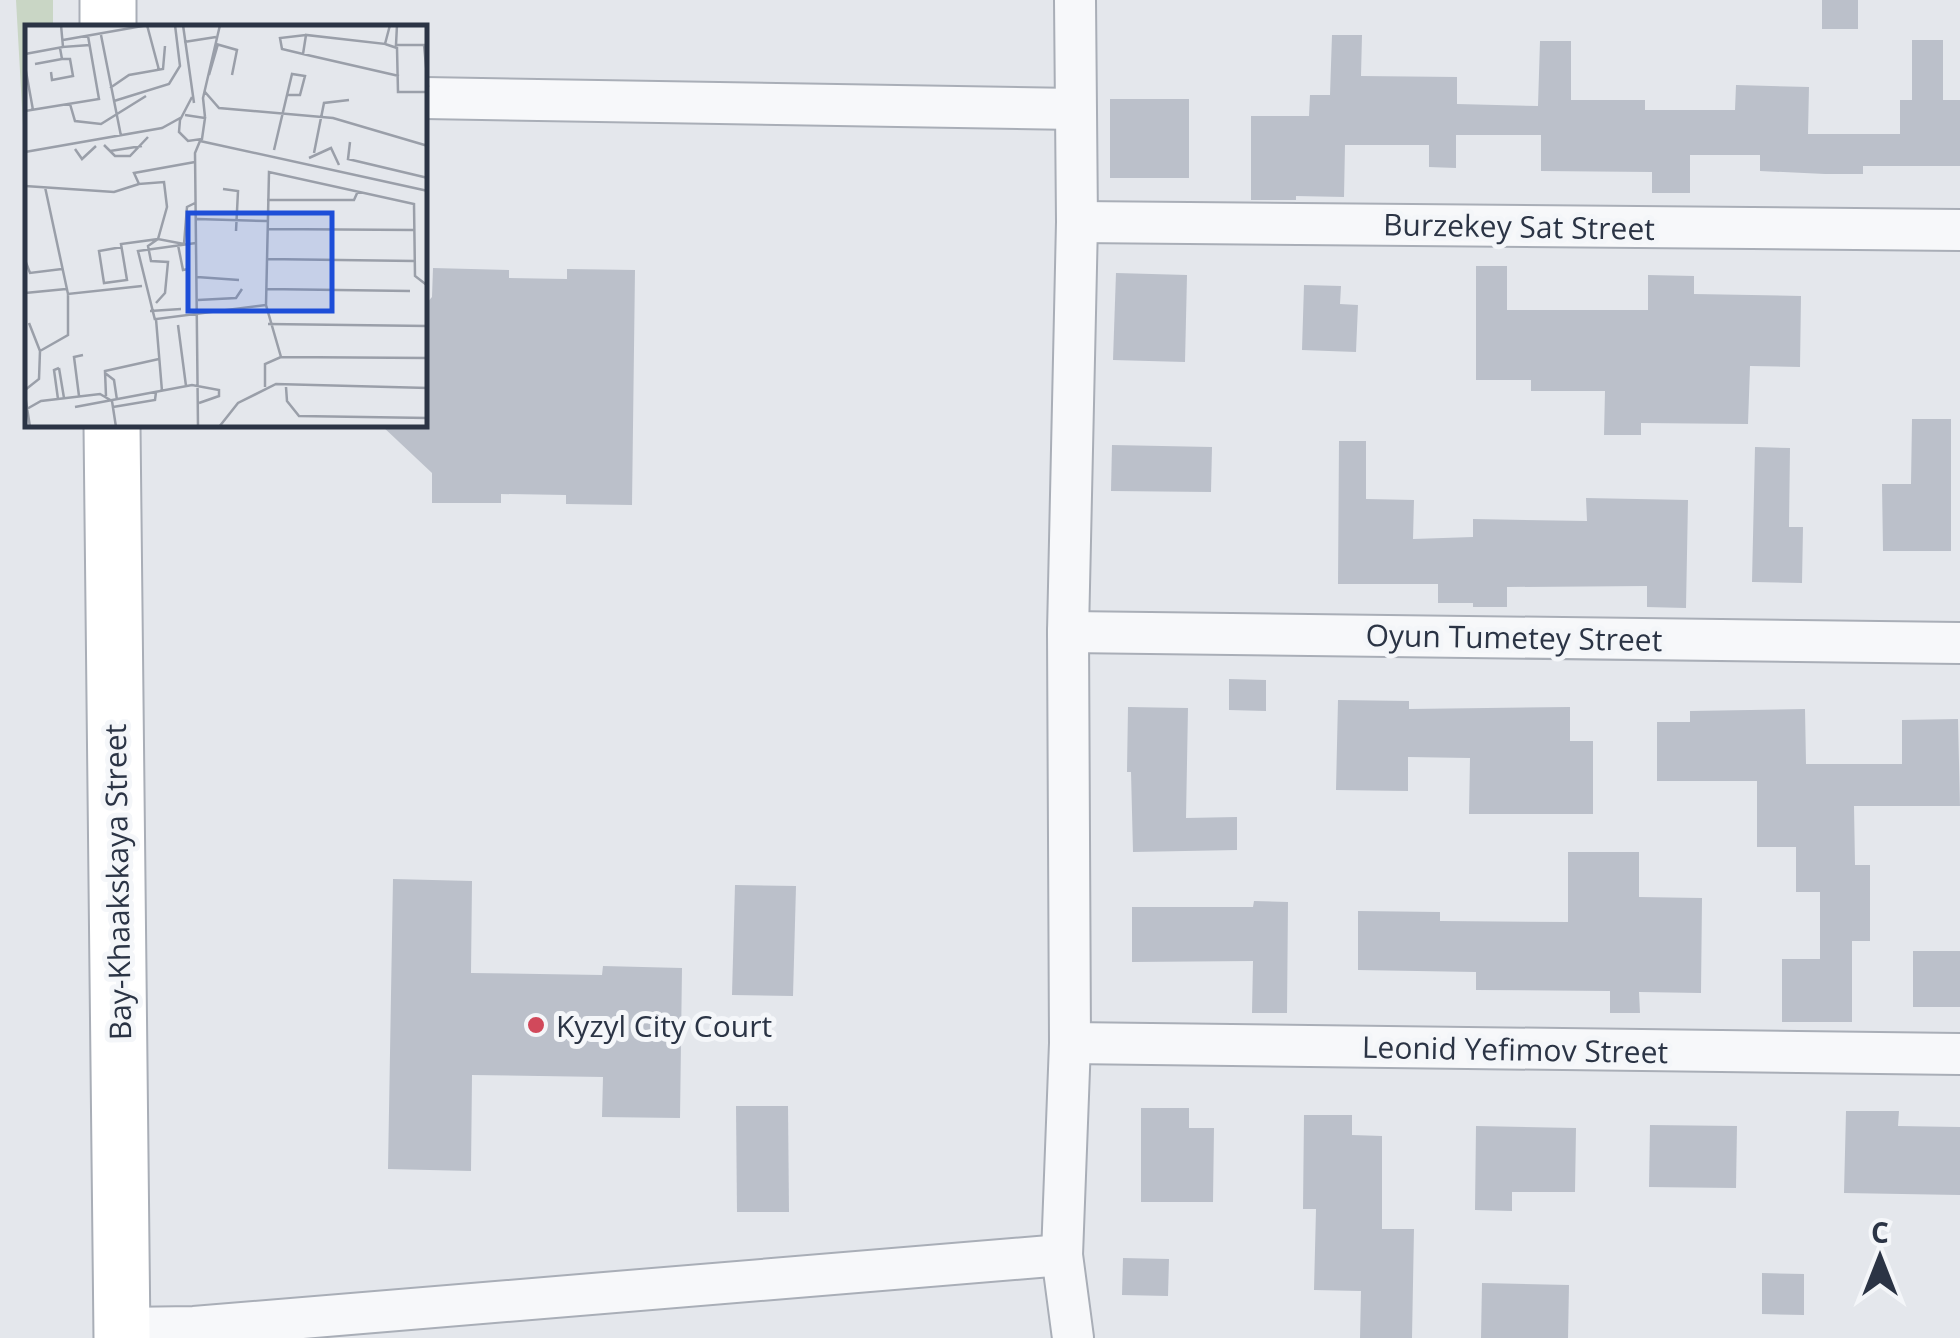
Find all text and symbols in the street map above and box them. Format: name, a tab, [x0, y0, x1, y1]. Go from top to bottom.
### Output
inset map	[25, 25, 428, 428]
street label: Burzekey Sat Street	[1383, 203, 1655, 249]
street label: Oyun Tumetey Street	[1365, 614, 1663, 660]
street label: Bay-Khaakskaya Street	[94, 723, 140, 1041]
place label: Kyzyl City Court	[556, 1005, 772, 1046]
marker: Kyzyl City Court	[525, 1014, 547, 1036]
street label: Leonid Yefimov Street	[1361, 1026, 1669, 1072]
north arrow	[1830, 1208, 1930, 1308]
text: С	[1871, 1213, 1889, 1251]

